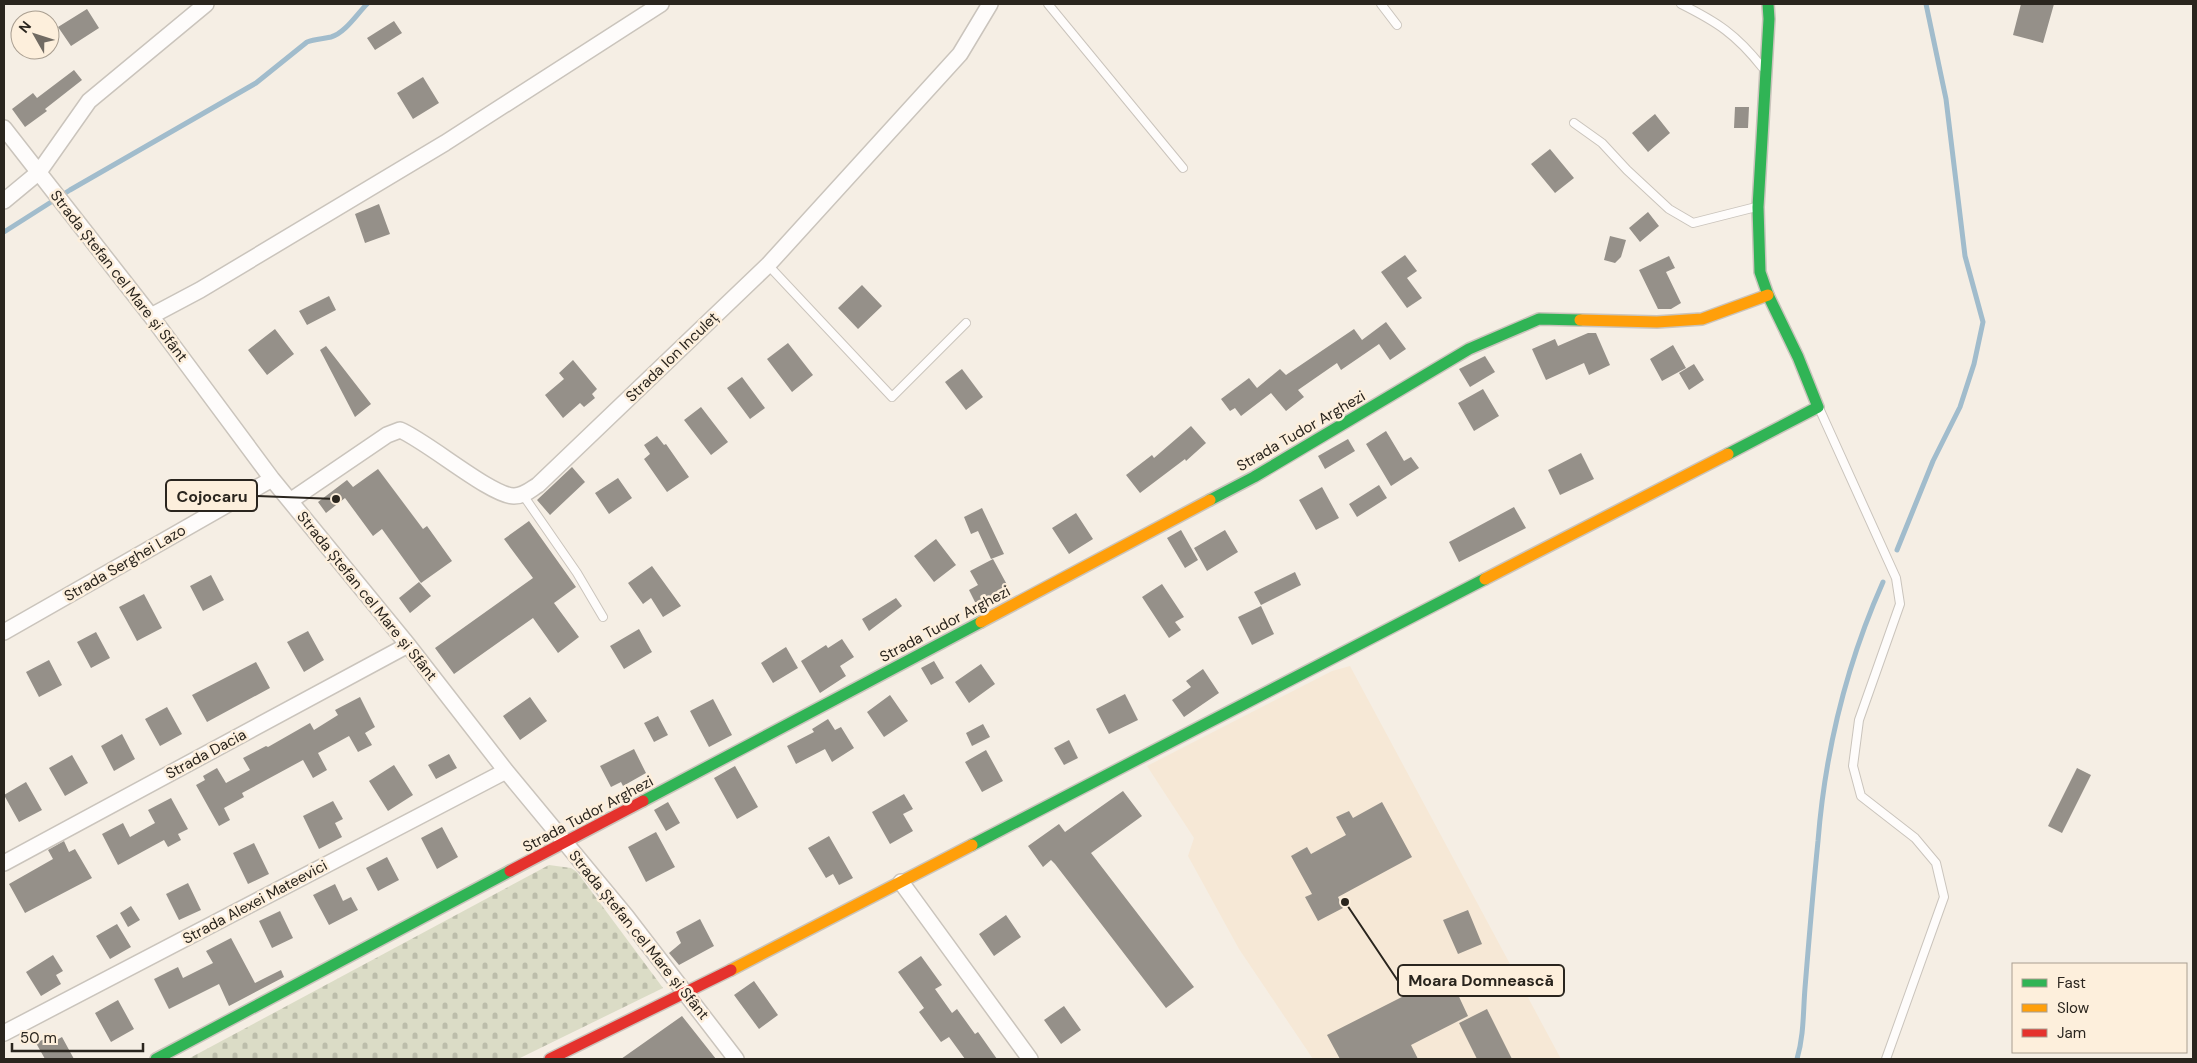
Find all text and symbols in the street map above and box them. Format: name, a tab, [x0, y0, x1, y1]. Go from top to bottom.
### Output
north arrow	[10, 10, 60, 60]
text: N	[15, 17, 35, 36]
street label: Strada Ștefan cel Mare și Sfânt	[46, 186, 192, 366]
street label: Strada Ion Inculeț	[621, 307, 723, 406]
street label: Strada Tudor Arghezi	[1233, 386, 1369, 476]
callout: Cojocaru	[166, 480, 257, 511]
text: Cojocaru	[176, 486, 248, 507]
street label: Strada Ștefan cel Mare și Sfânt	[292, 507, 442, 685]
street label: Strada Serghei Lazo	[61, 520, 190, 606]
street label: Strada Tudor Arghezi	[876, 581, 1014, 667]
street label: Strada Dacia	[162, 724, 250, 784]
street label: Strada Tudor Arghezi	[519, 771, 657, 857]
street label: Strada Ștefan cel Mare și Sfânt	[564, 846, 714, 1024]
street label: Strada Alexei Mateevici	[179, 855, 331, 949]
legend	[2012, 963, 2187, 1053]
callout: Moara Domnească	[1398, 965, 1564, 996]
text: Moara Domnească	[1408, 970, 1554, 991]
text: Fast	[2057, 973, 2086, 993]
text: Slow	[2057, 998, 2090, 1018]
scale bar	[12, 1020, 144, 1052]
text: Jam	[2057, 1023, 2086, 1043]
text: 50 m	[20, 1028, 57, 1048]

